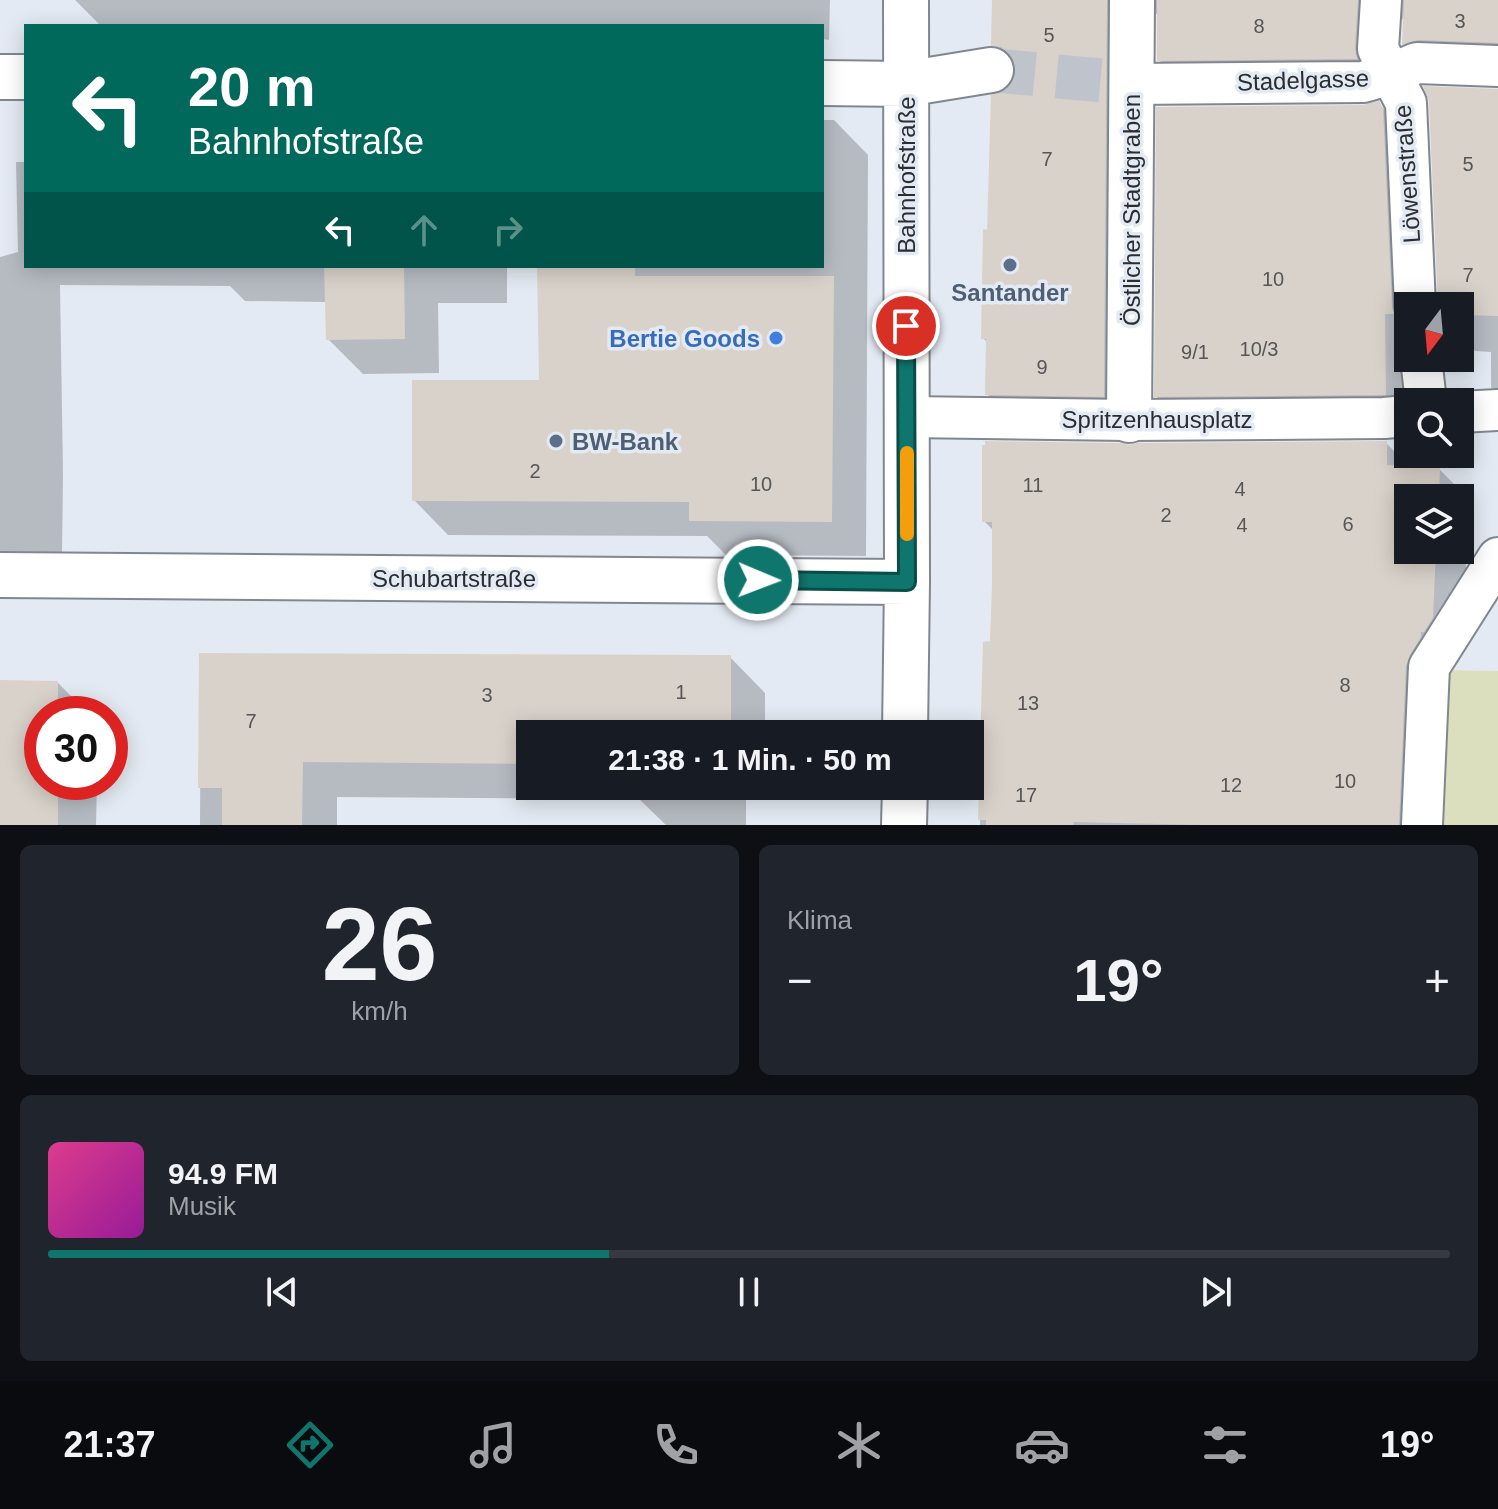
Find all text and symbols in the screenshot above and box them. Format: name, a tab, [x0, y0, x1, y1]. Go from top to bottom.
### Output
house number: 3	[1454, 10, 1466, 32]
house number: 8	[1253, 15, 1265, 37]
house number: 5	[1043, 24, 1055, 46]
text: 20 m	[188, 55, 316, 118]
icon: left	[56, 56, 160, 160]
street label: Stadelgasse	[1237, 64, 1369, 96]
street label: Östlicher Stadtgraben	[1118, 94, 1145, 326]
street label: Bahnhofstraße	[893, 96, 920, 254]
street label: Löwenstraße	[1389, 104, 1425, 244]
text: Bahnhofstraße	[188, 121, 424, 162]
house number: 7	[1041, 148, 1053, 170]
house number: 5	[1462, 153, 1474, 175]
icon: left	[318, 208, 362, 252]
icon: ahead	[402, 208, 446, 252]
icon: right	[486, 208, 530, 252]
marker: Santander	[1001, 256, 1019, 274]
house number: 7	[1462, 264, 1474, 286]
house number: 10	[1262, 268, 1284, 290]
place label: Santander	[951, 279, 1069, 306]
pin	[872, 292, 940, 360]
north arrow	[1394, 292, 1474, 372]
map controls	[1394, 292, 1474, 564]
icon: arrive	[884, 304, 928, 348]
place label: Bertie Goods	[609, 325, 760, 352]
marker: Bertie Goods	[767, 329, 785, 347]
house number: 10/3	[1240, 338, 1278, 360]
house number: 9/1	[1181, 341, 1209, 363]
house number: 9	[1036, 356, 1048, 378]
button: search	[1394, 388, 1474, 468]
street label: Spritzenhausplatz	[1062, 406, 1252, 433]
place label: BW-Bank	[572, 428, 679, 455]
marker: BW-Bank	[547, 432, 565, 450]
house number: 2	[529, 460, 541, 482]
house number: 10	[750, 473, 772, 495]
house number: 11	[1023, 474, 1043, 496]
house number: 4	[1234, 478, 1246, 500]
button: layers	[1394, 484, 1474, 564]
house number: 2	[1160, 504, 1172, 526]
house number: 6	[1342, 513, 1354, 535]
house number: 4	[1236, 514, 1248, 536]
position arrow	[716, 538, 800, 622]
street label: Schubartstraße	[372, 565, 536, 592]
house number: 8	[1339, 674, 1351, 696]
house number: 1	[675, 681, 687, 703]
house number: 3	[481, 684, 493, 706]
house number: 13	[1017, 692, 1039, 714]
speed limit sign: 30	[24, 696, 128, 800]
house number: 7	[245, 710, 257, 732]
text: 21:38 · 1 Min. · 50 m	[608, 743, 892, 776]
house number: 10	[1334, 770, 1356, 792]
house number: 12	[1220, 774, 1242, 796]
house number: 17	[1015, 784, 1037, 806]
text: 26	[322, 886, 437, 1002]
text: Klima	[787, 905, 852, 935]
text: 19°	[1073, 947, 1164, 1014]
text: −	[787, 956, 813, 1005]
text: +	[1424, 956, 1450, 1005]
text: km/h	[351, 996, 408, 1026]
text: 94.9 FM	[168, 1157, 278, 1190]
text: Musik	[168, 1191, 236, 1221]
icon: previous	[260, 1270, 304, 1314]
icon: pause	[727, 1270, 771, 1314]
icon: next	[1194, 1270, 1238, 1314]
icon: directions	[282, 1417, 338, 1473]
icon: music	[465, 1417, 521, 1473]
icon: phone	[648, 1417, 704, 1473]
icon: climate	[831, 1417, 887, 1473]
icon: car	[1014, 1417, 1070, 1473]
icon: filters	[1197, 1417, 1253, 1473]
text: 21:37	[63, 1424, 156, 1465]
text: 19°	[1380, 1424, 1434, 1465]

